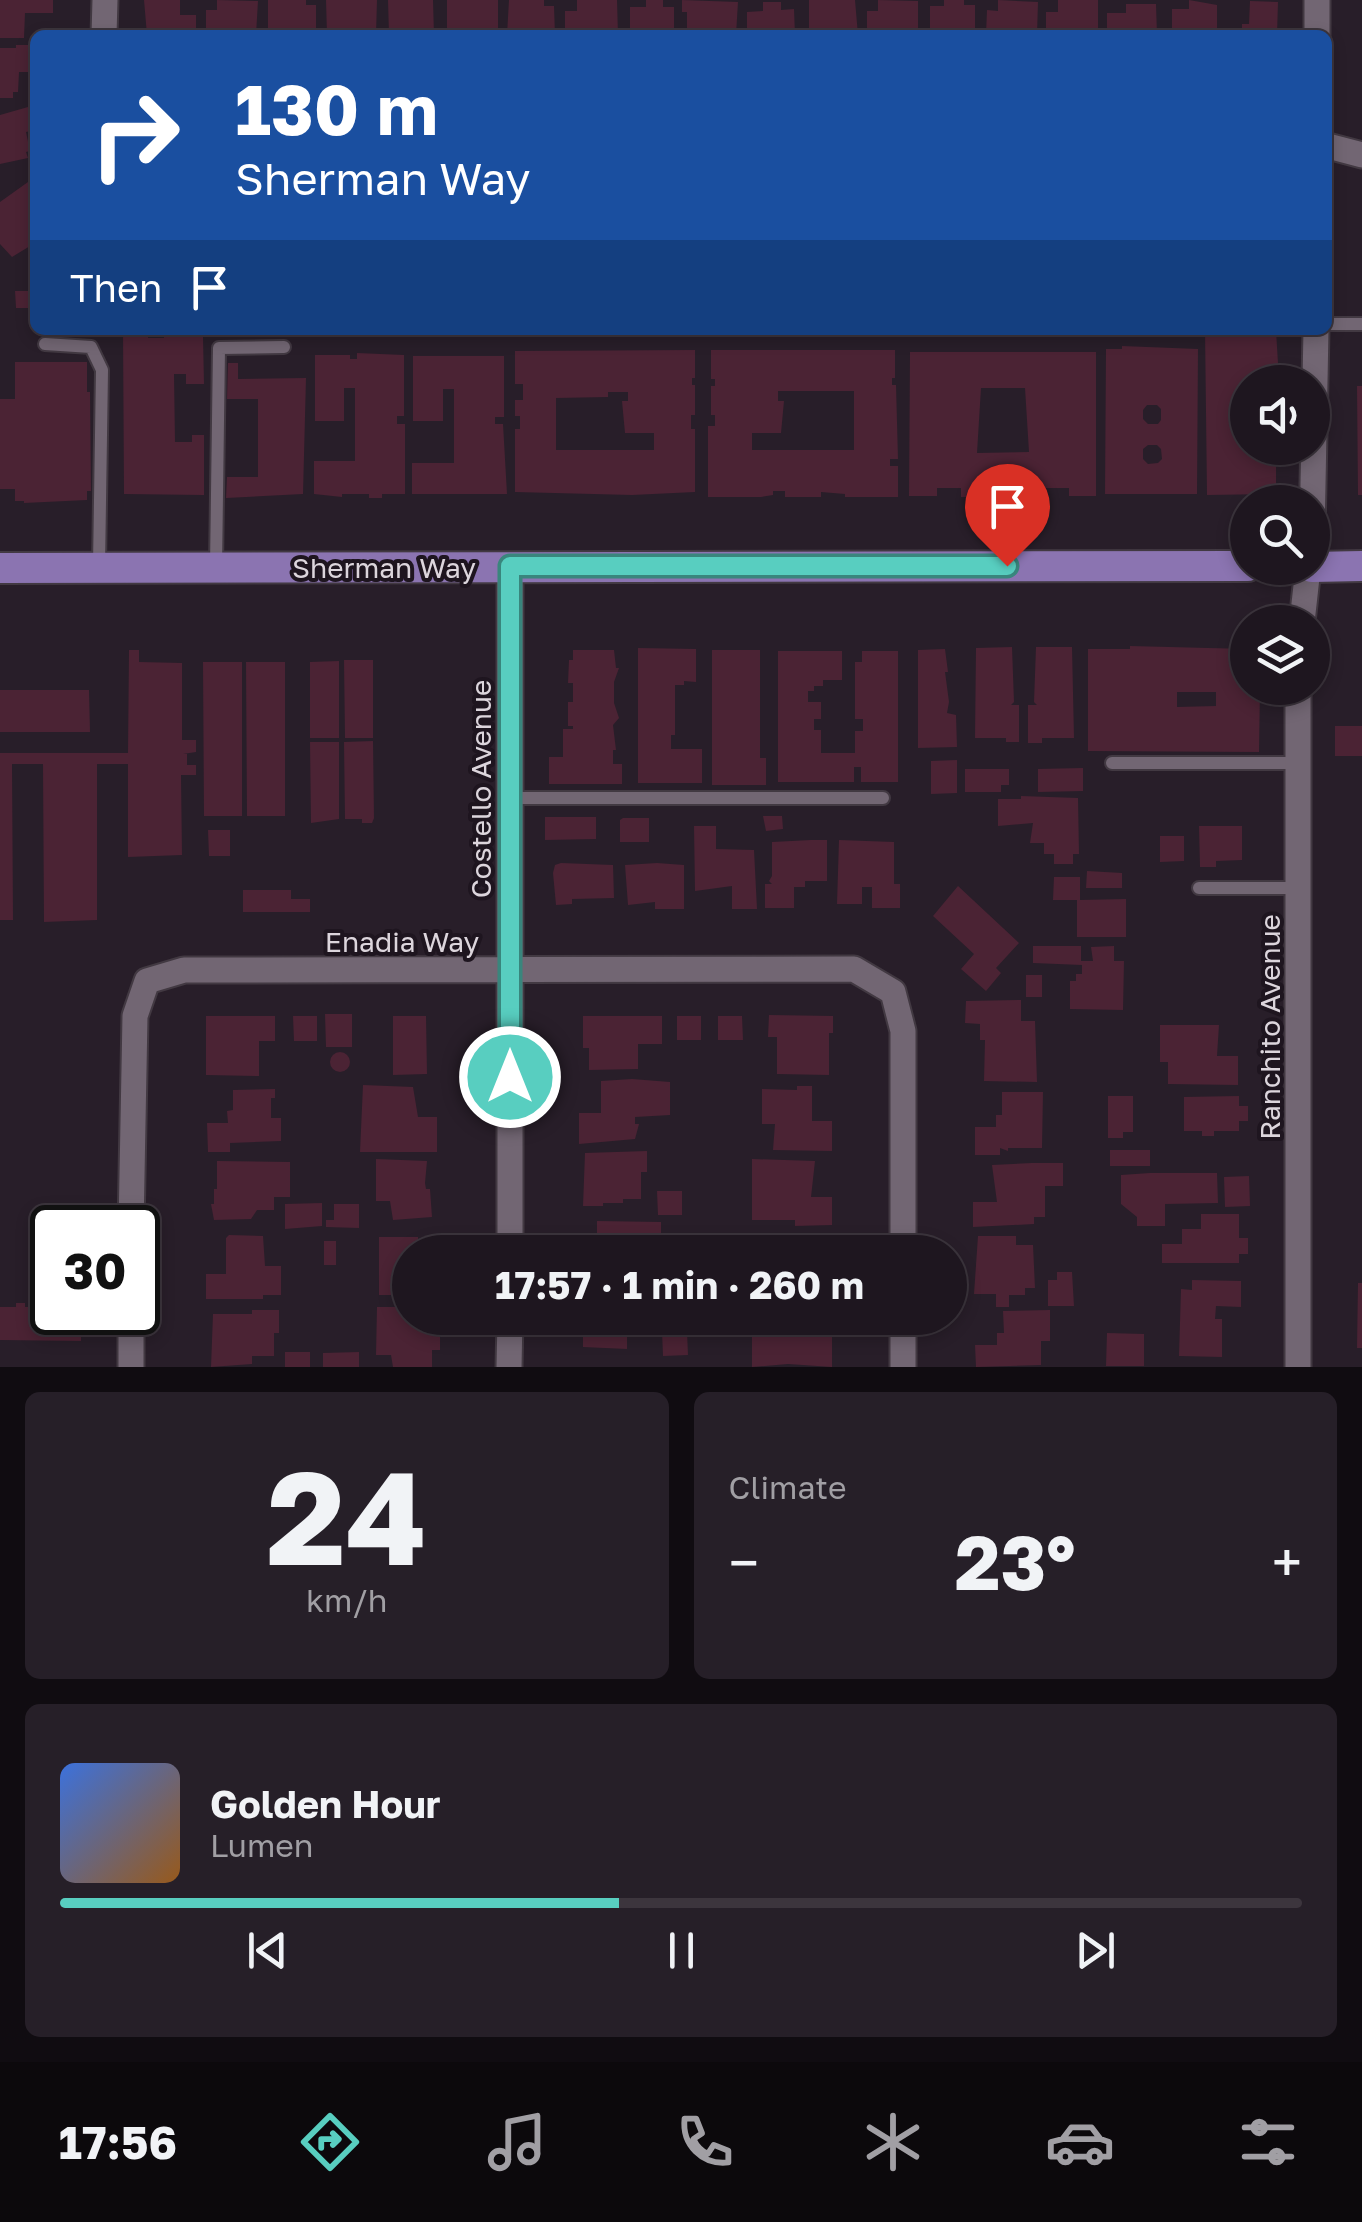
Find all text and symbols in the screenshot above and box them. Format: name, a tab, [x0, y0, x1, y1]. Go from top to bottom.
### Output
text: 130 m	[235, 66, 438, 150]
icon: right	[70, 70, 200, 200]
text: Sherman Way	[235, 151, 530, 205]
icon: arrive	[182, 260, 237, 315]
text: Then	[70, 265, 162, 310]
map controls	[1230, 365, 1330, 705]
button: sound	[1230, 365, 1330, 465]
pin	[965, 464, 1050, 567]
icon: arrive	[980, 479, 1035, 534]
button: search	[1230, 485, 1330, 585]
street label: Sherman Way	[292, 551, 476, 584]
button: layers	[1230, 605, 1330, 705]
street label: Costello Avenue	[464, 680, 497, 898]
street label: Ranchito Avenue	[1253, 914, 1286, 1140]
street label: Enadia Way	[325, 925, 479, 958]
position arrow	[458, 1025, 562, 1129]
speed limit sign: 30	[30, 1205, 160, 1335]
text: 17:57 · 1 min · 260 m	[495, 1262, 864, 1307]
text: 24	[266, 1438, 427, 1594]
text: Climate	[729, 1468, 847, 1506]
text: 23°	[955, 1516, 1076, 1607]
text: −	[729, 1529, 759, 1595]
text: +	[1272, 1529, 1302, 1595]
text: km/h	[306, 1581, 387, 1619]
text: Golden Hour	[210, 1781, 441, 1826]
text: Lumen	[210, 1826, 314, 1864]
icon: previous	[240, 1923, 295, 1978]
icon: pause	[654, 1923, 709, 1978]
icon: next	[1068, 1923, 1123, 1978]
icon: directions	[295, 2107, 365, 2177]
icon: music	[482, 2107, 552, 2177]
icon: phone	[670, 2107, 740, 2177]
icon: climate	[858, 2107, 928, 2177]
icon: car	[1045, 2107, 1115, 2177]
icon: filters	[1233, 2107, 1303, 2177]
text: 17:56	[59, 2115, 177, 2169]

